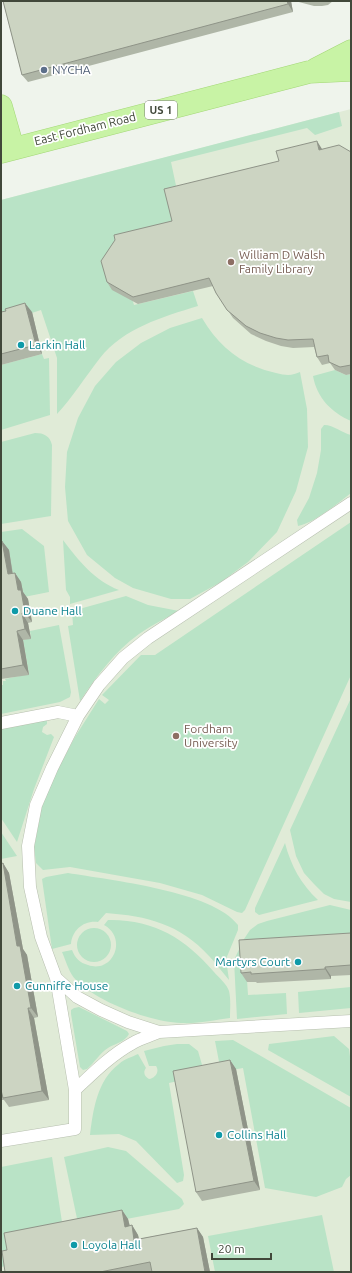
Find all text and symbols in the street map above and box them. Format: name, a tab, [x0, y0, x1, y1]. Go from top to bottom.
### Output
place label: NYCHA	[52, 63, 91, 76]
marker: NYCHA	[39, 65, 49, 75]
road number: US 1	[145, 101, 177, 119]
street label: East Fordham Road	[33, 110, 137, 147]
place label: William D Walsh Family Library	[239, 248, 325, 275]
marker: William D Walsh Family Library	[226, 257, 236, 267]
place label: Larkin Hall	[29, 338, 85, 351]
marker: Larkin Hall	[16, 340, 26, 350]
place label: Duane Hall	[23, 604, 82, 617]
marker: Duane Hall	[10, 606, 20, 616]
place label: Fordham University	[184, 722, 238, 749]
marker: Fordham University	[171, 731, 181, 741]
place label: Martyrs Court	[215, 955, 290, 968]
marker: Martyrs Court	[293, 957, 303, 967]
place label: Cunniffe House	[25, 979, 108, 992]
marker: Cunniffe House	[12, 981, 22, 991]
place label: Collins Hall	[227, 1128, 286, 1141]
marker: Collins Hall	[214, 1130, 224, 1140]
scale bar	[212, 1235, 271, 1261]
place label: Loyola Hall	[82, 1238, 141, 1251]
marker: Loyola Hall	[69, 1240, 79, 1250]
text: 20 m	[218, 1242, 245, 1255]

